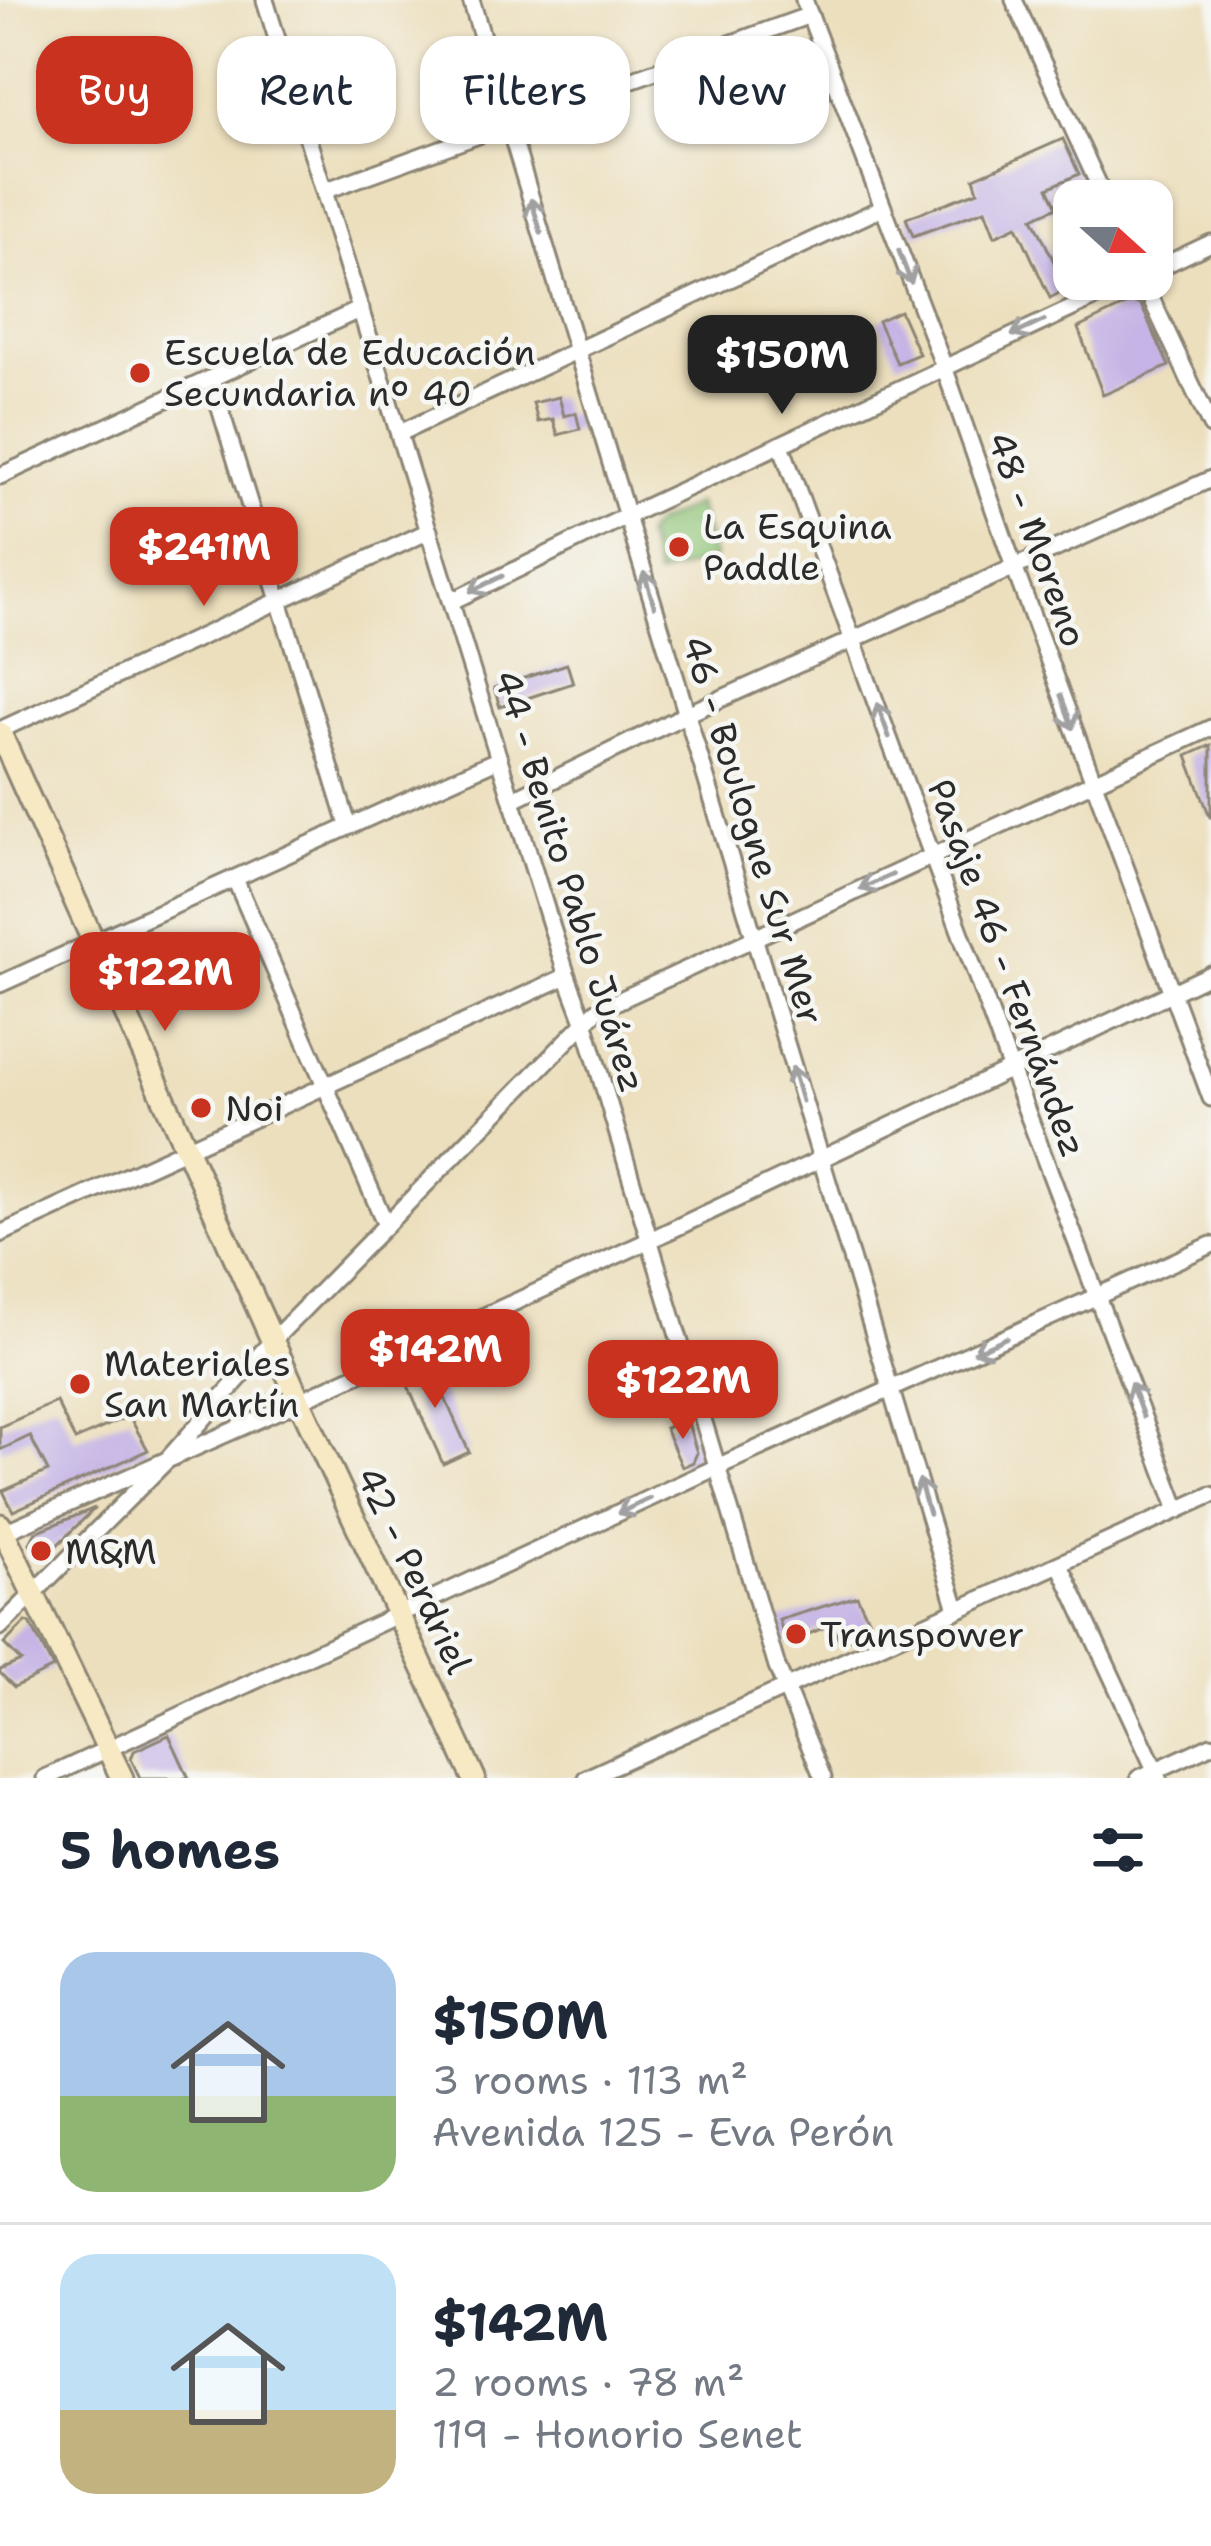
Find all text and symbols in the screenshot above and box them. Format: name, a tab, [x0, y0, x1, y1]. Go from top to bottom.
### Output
chip: Buy	[36, 36, 193, 144]
chip: Rent	[217, 36, 396, 144]
chip: Filters	[420, 36, 630, 144]
chip: New	[654, 36, 829, 144]
north arrow	[1053, 180, 1173, 300]
map controls	[1053, 180, 1173, 300]
one-way arrow	[524, 198, 546, 236]
one-way arrow	[896, 247, 918, 284]
pin: $150M	[698, 315, 866, 417]
one-way arrow	[1011, 318, 1047, 340]
place label: Escuela de Educación Secundaria nº 40	[164, 328, 535, 418]
text: $150M	[715, 328, 849, 380]
marker: Escuela de Educación Secundaria nº 40	[127, 360, 153, 386]
street label: 48 - Moreno	[975, 425, 1099, 653]
place label: La Esquina Paddle	[703, 502, 892, 592]
pin: $241M	[120, 507, 288, 609]
text: $241M	[137, 520, 271, 572]
marker: La Esquina Paddle	[666, 534, 692, 560]
one-way arrow	[637, 571, 659, 609]
one-way arrow	[469, 574, 505, 596]
street label: 46 - Boulogne Sur Mer	[670, 630, 836, 1030]
street label: 44 - Benito Pablo Juárez	[482, 664, 658, 1098]
one-way arrow	[1058, 693, 1079, 730]
one-way arrow	[871, 702, 892, 739]
street label: Pasaje 46 - Fernández	[916, 772, 1098, 1164]
one-way arrow	[859, 872, 895, 894]
pin: $122M	[81, 932, 249, 1034]
text: $122M	[97, 945, 233, 997]
one-way arrow	[785, 1066, 807, 1104]
place label: Noi	[225, 1084, 284, 1133]
marker: Noi	[188, 1095, 214, 1121]
pin: $142M	[351, 1309, 519, 1411]
text: $142M	[368, 1322, 502, 1374]
one-way arrow	[972, 1335, 1008, 1357]
place label: Materiales San Martín	[104, 1339, 299, 1429]
pin: $122M	[599, 1340, 767, 1442]
text: $122M	[615, 1353, 751, 1405]
marker: Materiales San Martín	[67, 1371, 93, 1397]
one-way arrow	[1125, 1383, 1146, 1420]
street label: 42 - Perdriel	[345, 1459, 483, 1682]
one-way arrow	[912, 1478, 934, 1516]
one-way arrow	[617, 1496, 653, 1518]
place label: M&M	[65, 1527, 156, 1576]
marker: M&M	[28, 1538, 54, 1564]
place label: Transpower	[820, 1610, 1024, 1659]
marker: Transpower	[783, 1621, 809, 1647]
text: 5 homes	[60, 1816, 280, 1884]
icon: filters	[1085, 1817, 1151, 1883]
text: $150M	[432, 1986, 608, 2054]
icon: home	[156, 2000, 300, 2144]
text: 3 rooms · 113 m²	[432, 2054, 748, 2106]
text: Avenida 125 - Eva Perón	[432, 2106, 894, 2158]
text: $142M	[432, 2288, 608, 2356]
icon: home	[156, 2302, 300, 2446]
text: 2 rooms · 78 m²	[432, 2356, 744, 2408]
text: 119 - Honorio Senet	[432, 2408, 803, 2460]

